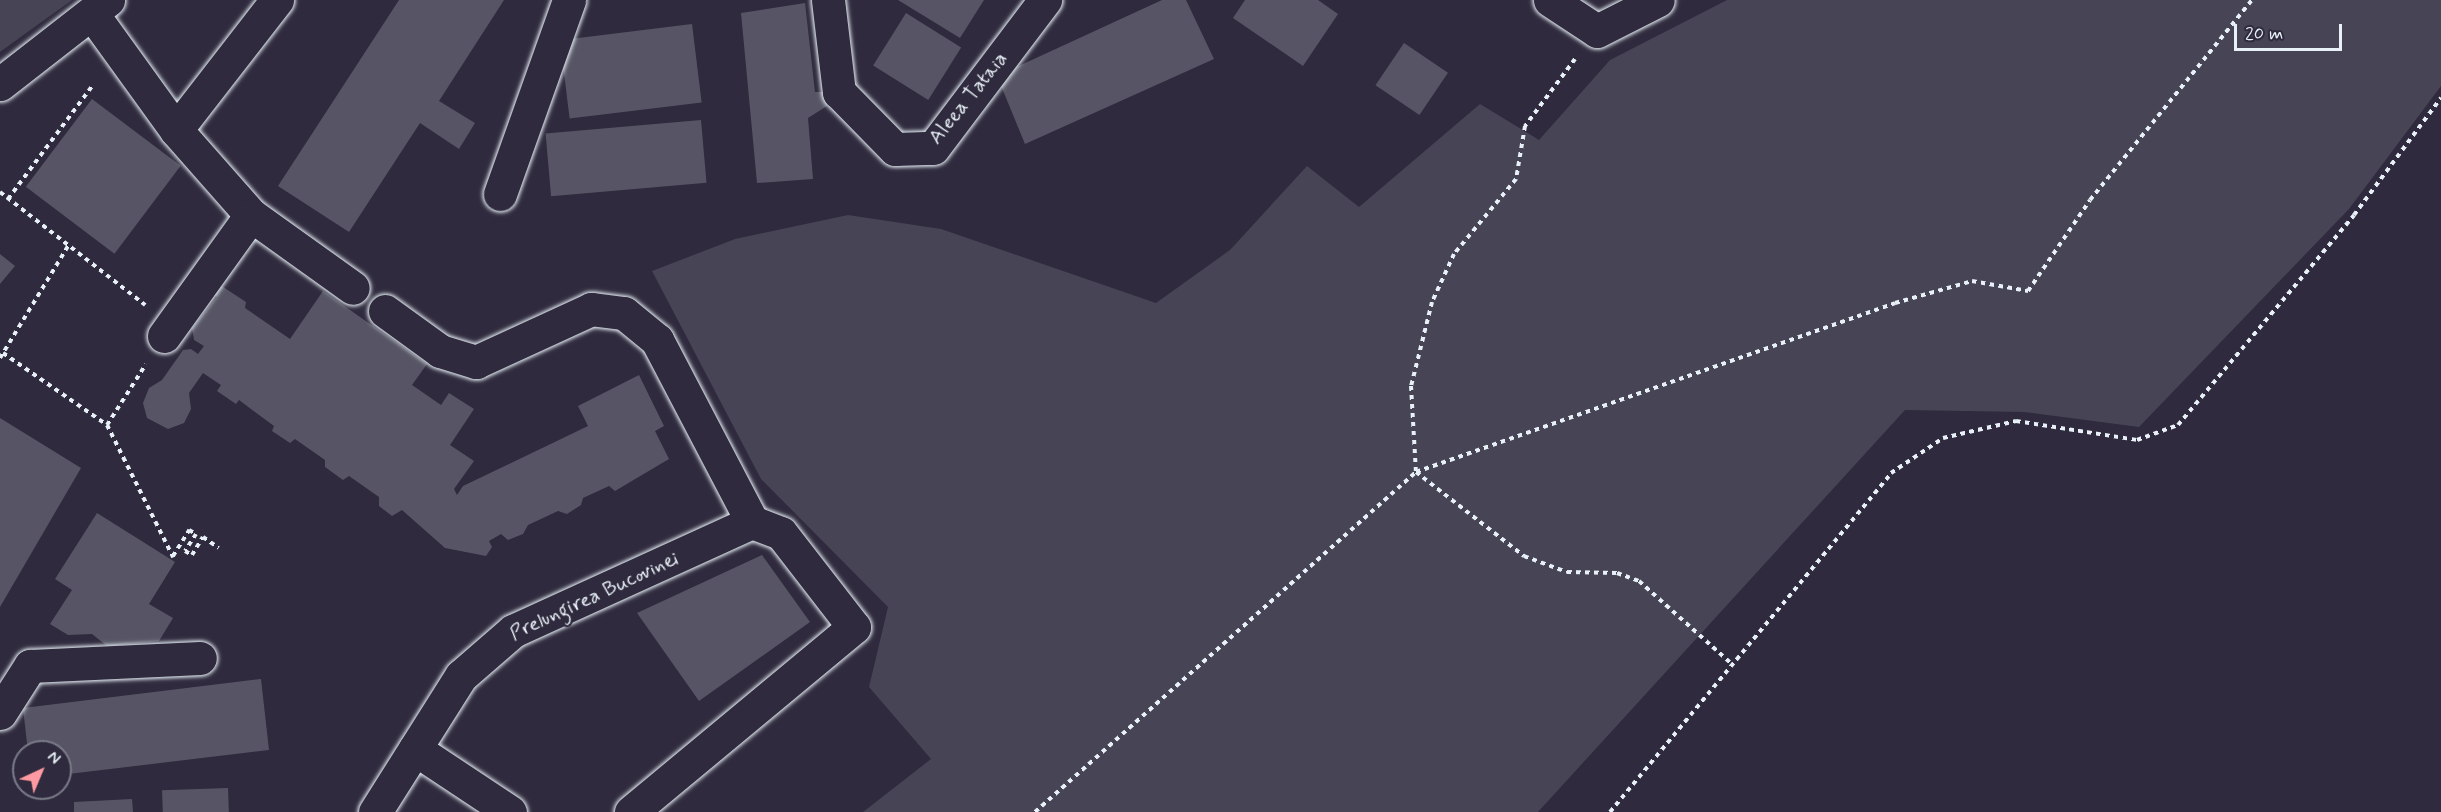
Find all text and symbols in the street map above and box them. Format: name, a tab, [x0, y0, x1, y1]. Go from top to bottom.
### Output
scale bar	[2237, 12, 2345, 50]
text: 20 m	[2245, 22, 2283, 46]
street label: Aleea Tataia	[924, 48, 1012, 148]
street label: Prelungirea Bucovinei	[507, 546, 681, 646]
north arrow	[12, 740, 72, 800]
text: N	[42, 747, 65, 769]

